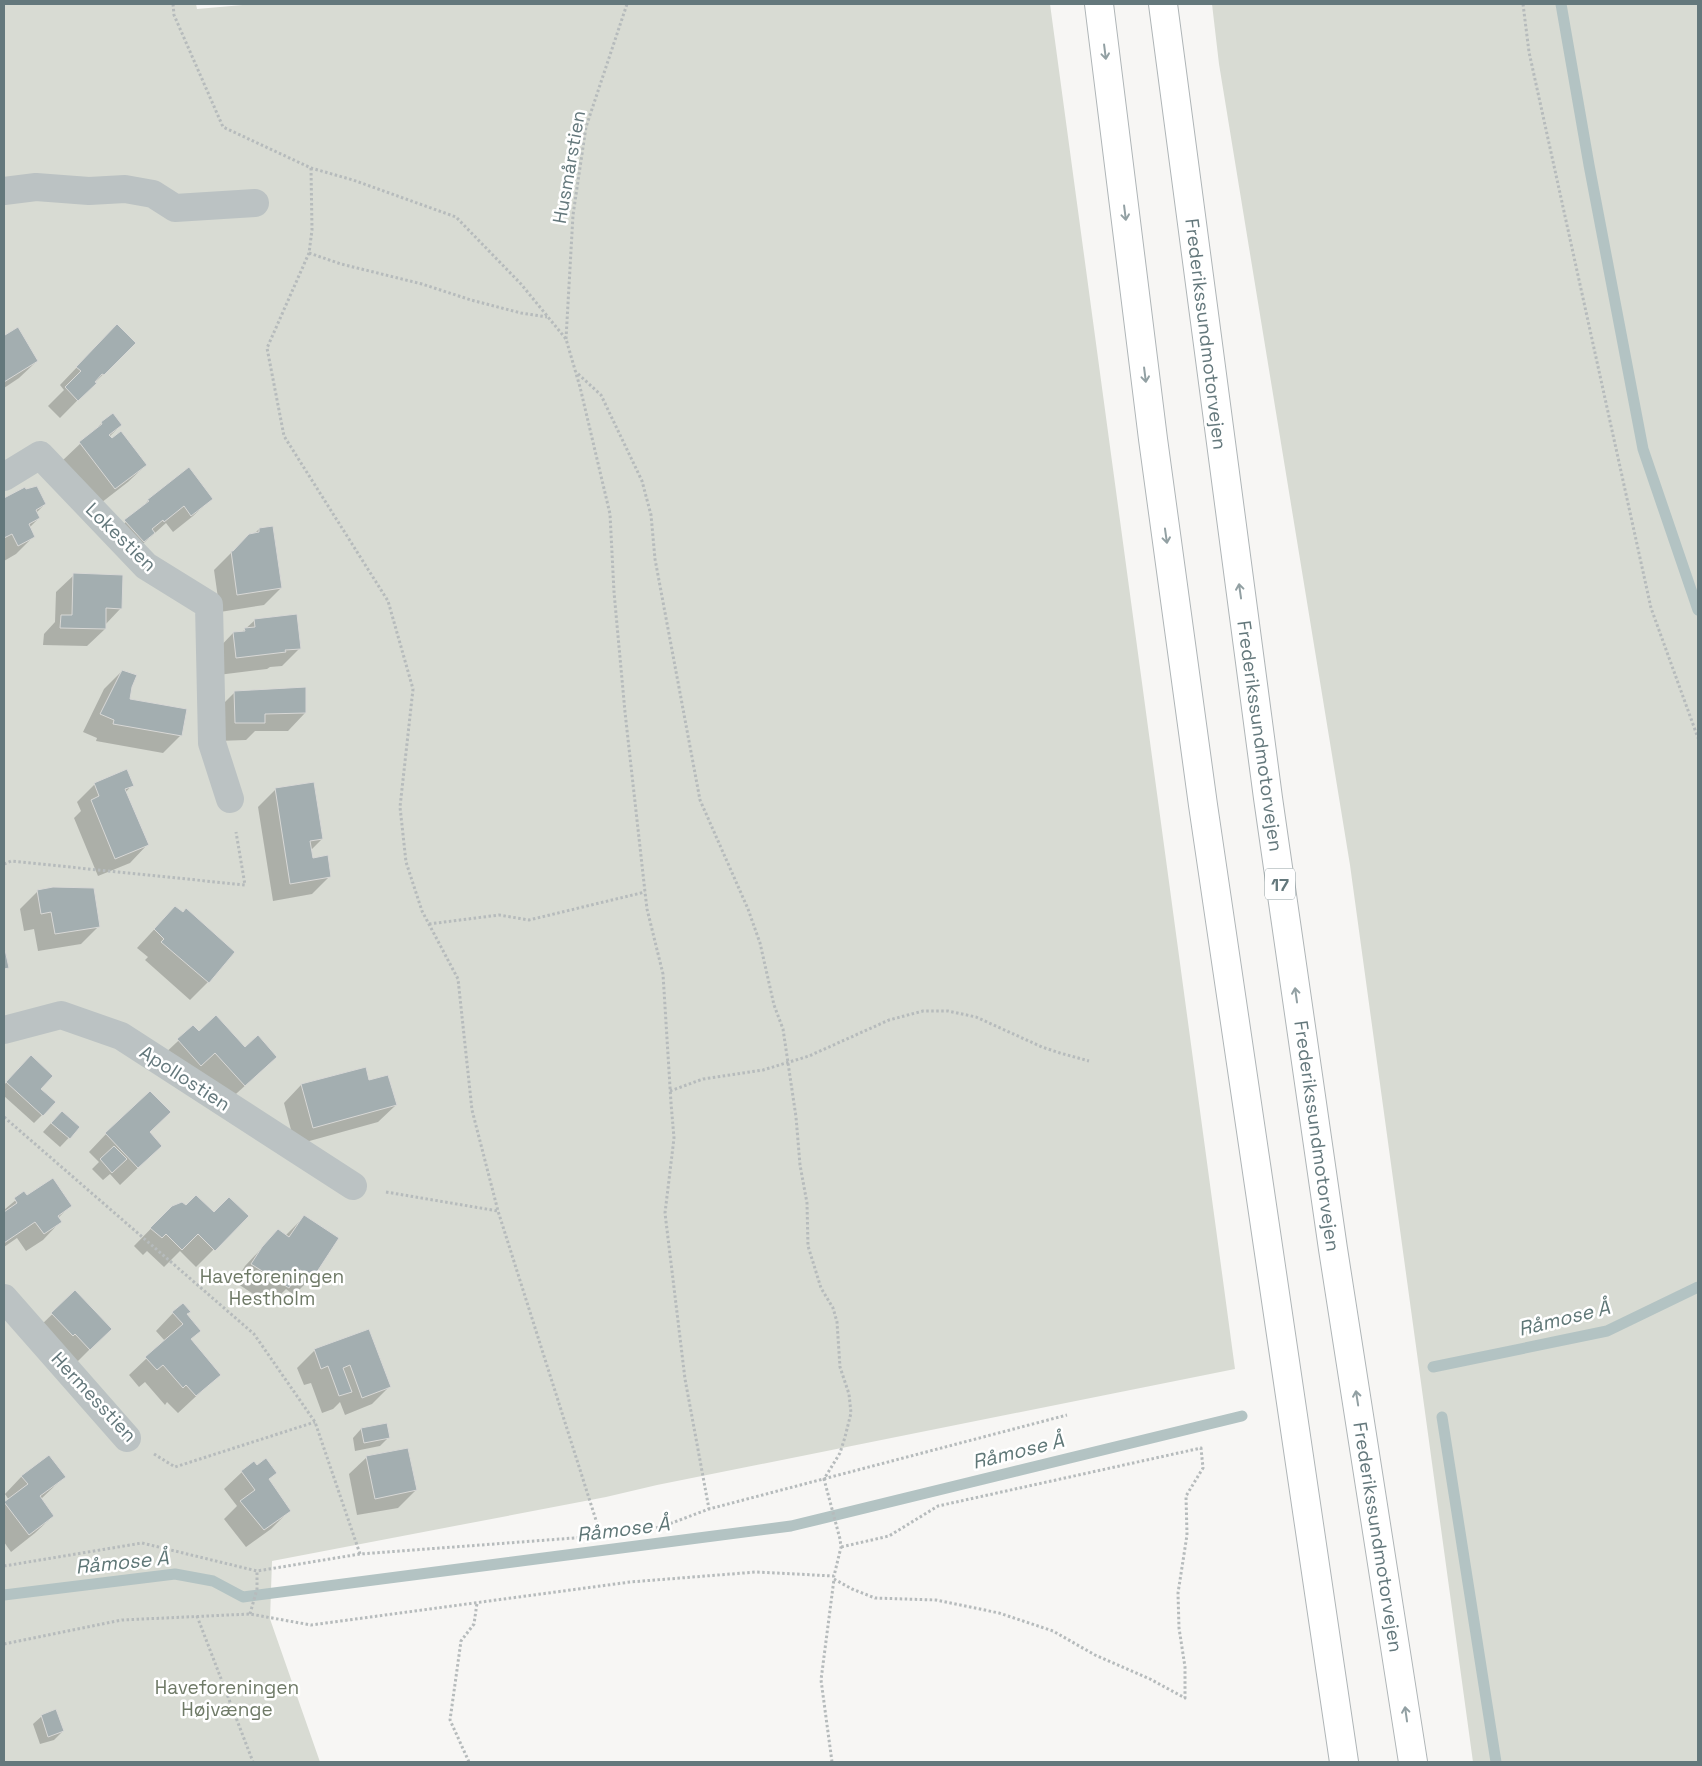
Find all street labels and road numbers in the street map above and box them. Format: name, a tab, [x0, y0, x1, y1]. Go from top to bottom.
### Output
street label: Husmårstien	[547, 108, 591, 226]
street label: Frederikssundmotorvejen	[1179, 217, 1233, 451]
street label: Lokestien	[80, 497, 162, 577]
street label: Frederikssundmotorvejen	[1231, 619, 1289, 853]
road number: 17	[1265, 869, 1295, 900]
street label: Frederikssundmotorvejen	[1288, 1019, 1346, 1253]
street label: Apollostien	[135, 1039, 235, 1117]
street label: Hermesstien	[46, 1347, 142, 1447]
street label: Frederikssundmotorvejen	[1347, 1420, 1409, 1654]

